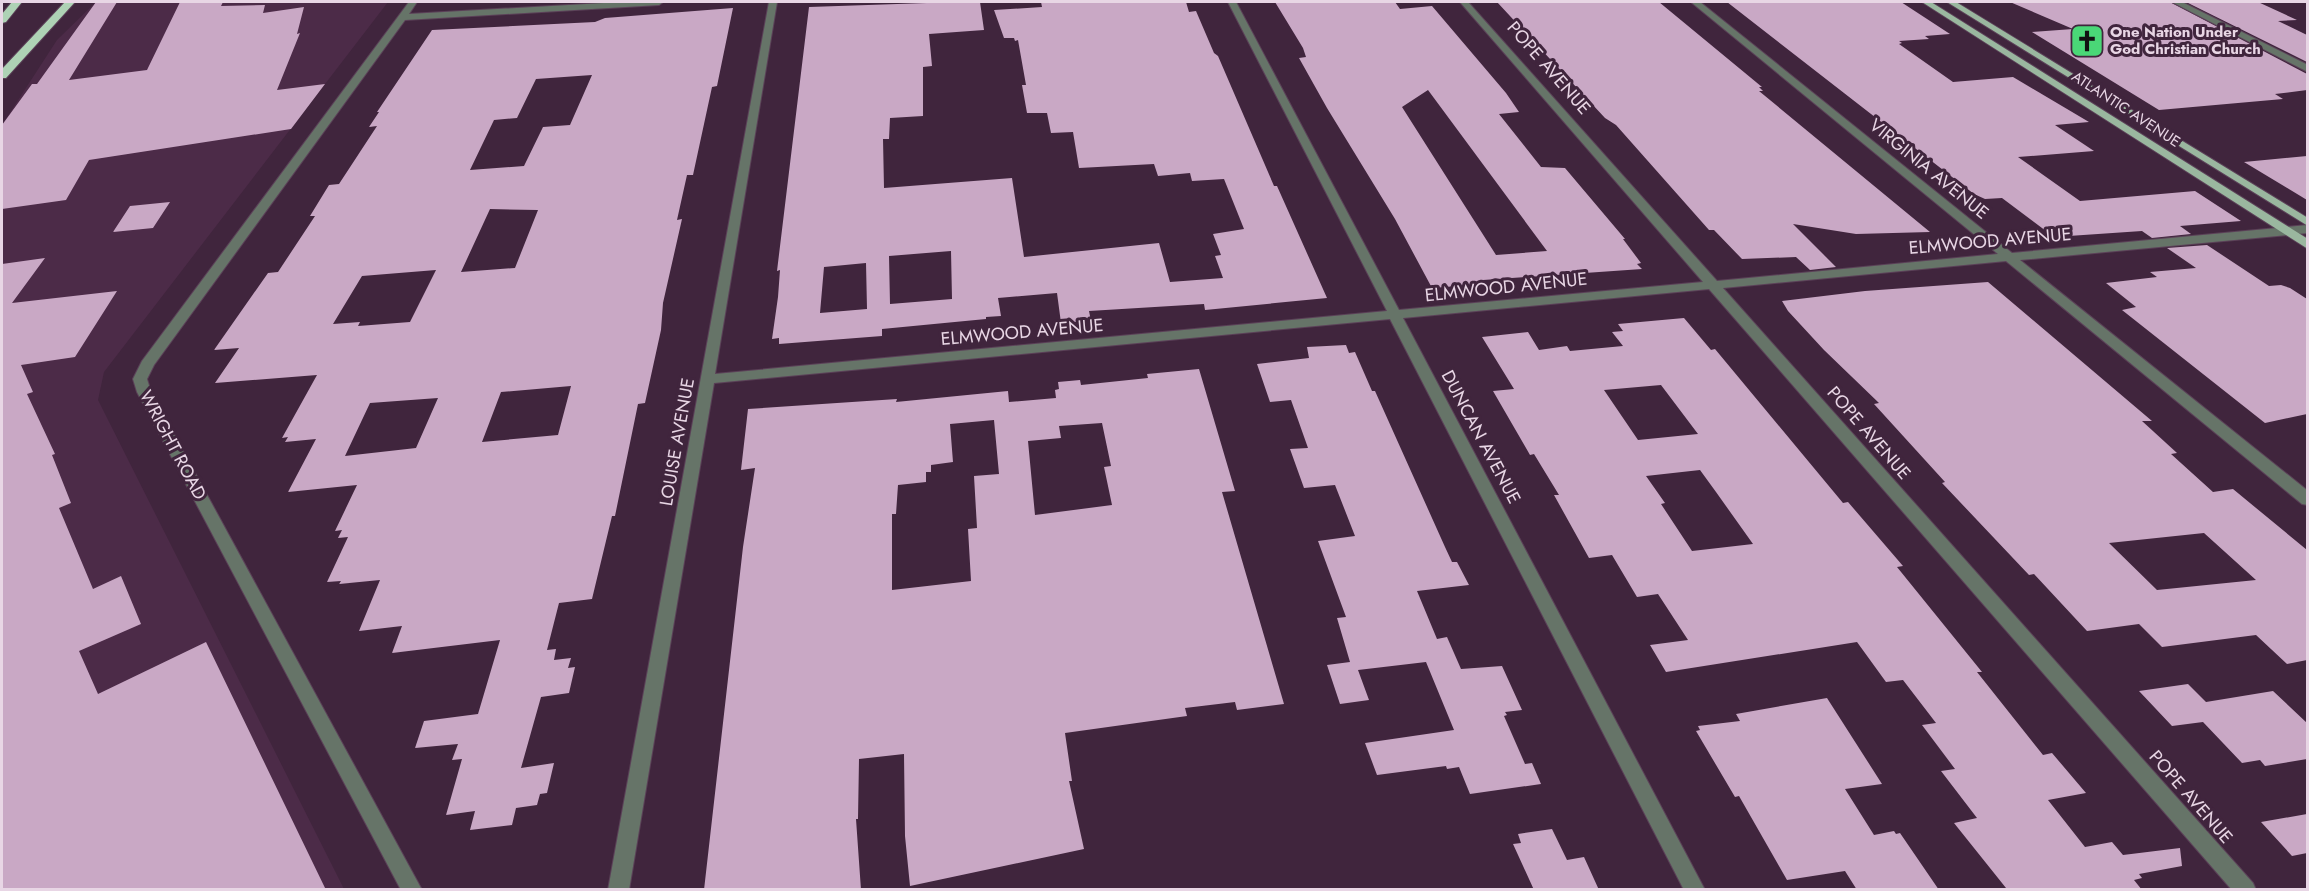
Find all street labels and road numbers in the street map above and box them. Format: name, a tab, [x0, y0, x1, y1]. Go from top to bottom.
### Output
street label: POPE AVENUE	[1501, 16, 1597, 120]
street label: ATLANTIC AVENUE	[2067, 66, 2185, 152]
street label: VIRGINIA AVENUE	[1864, 113, 1994, 225]
street label: ELMWOOD AVENUE	[1908, 221, 2072, 261]
street label: ELMWOOD AVENUE	[1423, 266, 1589, 308]
street label: ELMWOOD AVENUE	[940, 312, 1104, 352]
street label: DUNCAN AVENUE	[1435, 366, 1527, 508]
street label: LOUISE AVENUE	[653, 376, 701, 508]
street label: POPE AVENUE	[1821, 381, 1917, 485]
street label: WRIGHT ROAD	[133, 386, 213, 504]
street label: POPE AVENUE	[2143, 745, 2239, 849]

